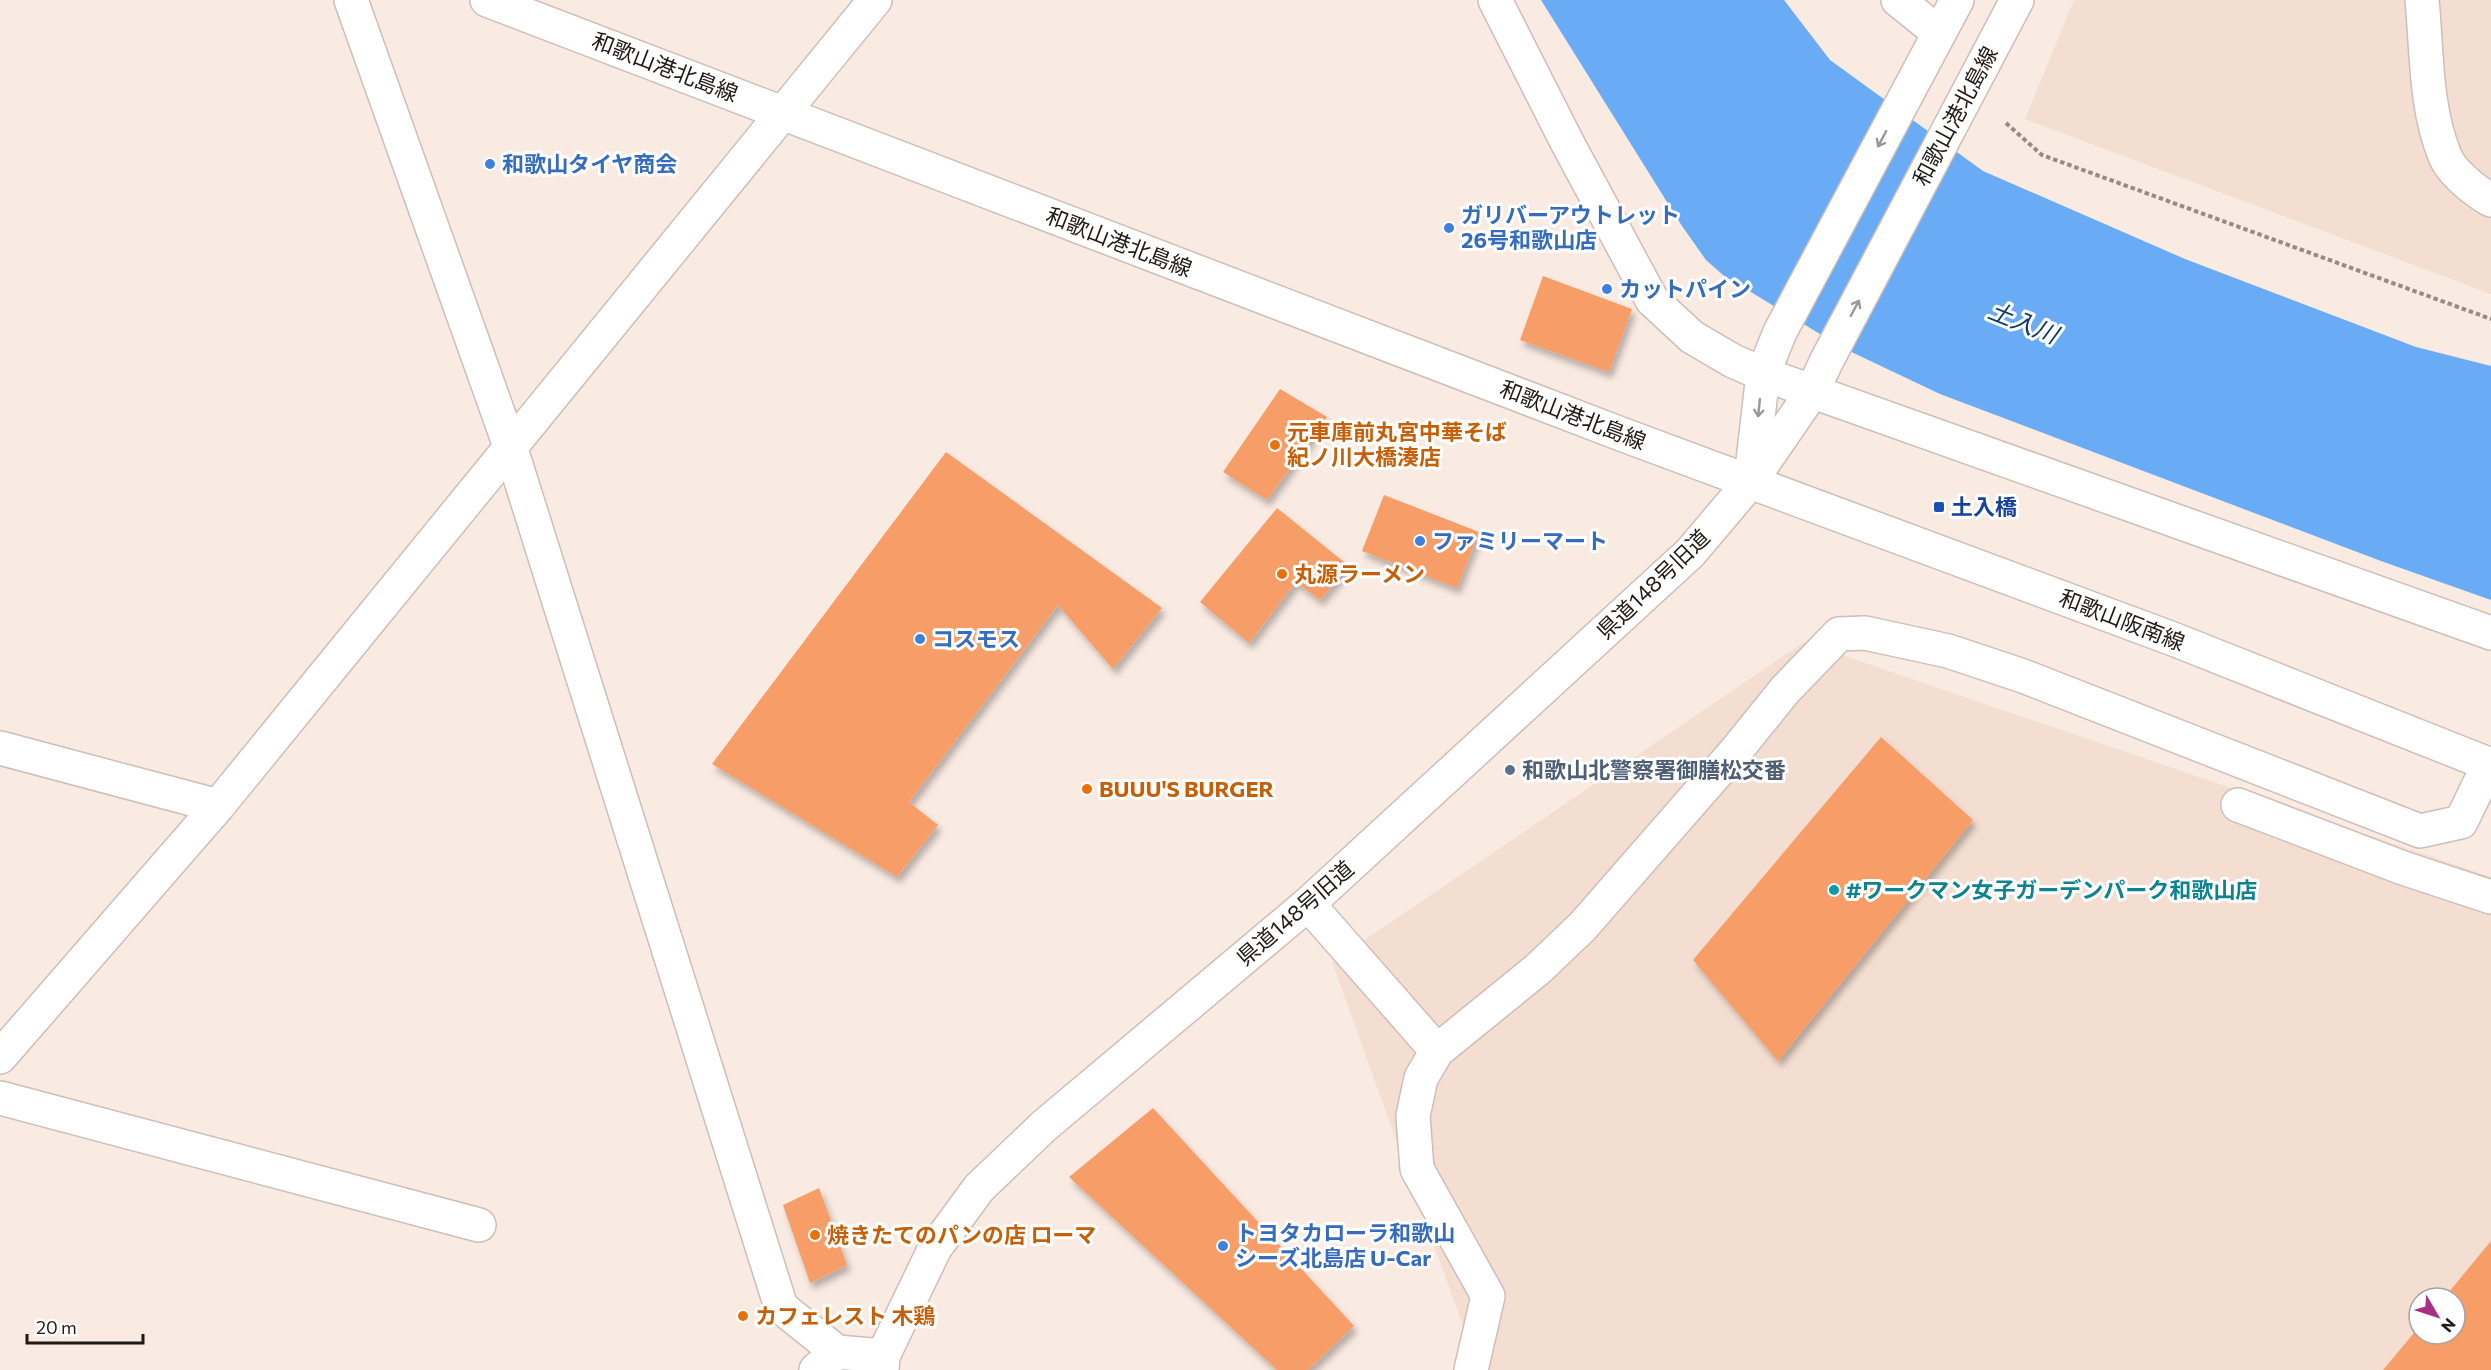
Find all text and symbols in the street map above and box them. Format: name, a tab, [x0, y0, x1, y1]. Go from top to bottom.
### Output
street label: 和歌山港北島線	[588, 26, 742, 107]
street label: 和歌山港北島線	[1906, 41, 2003, 190]
one-way arrow	[1876, 129, 1887, 147]
place label: 和歌山タイヤ商会	[502, 150, 677, 177]
marker: 和歌山タイヤ商会	[483, 157, 497, 171]
street label: 和歌山港北島線	[1042, 201, 1196, 282]
place label: ガリバーアウトレット 26号和歌山店	[1461, 201, 1680, 253]
marker: ガリバーアウトレット 26号和歌山店	[1442, 221, 1456, 235]
place label: カットパイン	[1619, 275, 1751, 302]
marker: カットパイン	[1600, 282, 1614, 296]
water label: 土入川	[1985, 295, 2065, 350]
one-way arrow	[1849, 299, 1861, 317]
street label: 和歌山港北島線	[1496, 374, 1650, 455]
one-way arrow	[1754, 397, 1765, 417]
place label: 元車庫前丸宮中華そば 紀ノ川大橋湊店	[1287, 418, 1507, 470]
marker: 元車庫前丸宮中華そば 紀ノ川大橋湊店	[1268, 438, 1282, 452]
place label: 土入橋	[1951, 493, 2017, 520]
marker: 土入橋	[1932, 500, 1946, 514]
street label: 県道148号旧道	[1591, 523, 1715, 644]
place label: ファミリーマート	[1432, 527, 1608, 554]
marker: ファミリーマート	[1413, 534, 1427, 548]
place label: 丸源ラーメン	[1294, 560, 1425, 587]
marker: 丸源ラーメン	[1275, 567, 1289, 581]
street label: 和歌山阪南線	[2056, 583, 2189, 656]
place label: コスモス	[932, 625, 1020, 652]
marker: コスモス	[913, 632, 927, 646]
place label: 和歌山北警察署御膳松交番	[1522, 756, 1786, 783]
marker: 和歌山北警察署御膳松交番	[1503, 763, 1517, 777]
place label: BUUU'S BURGER	[1099, 775, 1274, 802]
marker: BUUU'S BURGER	[1080, 782, 1094, 796]
street label: 県道148号旧道	[1231, 855, 1359, 971]
place label: #ワークマン女子ガーデンパーク和歌山店	[1846, 876, 2257, 903]
marker: #ワークマン女子ガーデンパーク和歌山店	[1827, 883, 1841, 897]
place label: トヨタカローラ和歌山 シーズ北島店 U-Car	[1235, 1219, 1455, 1271]
place label: 焼きたてのパンの店 ローマ	[827, 1221, 1096, 1248]
marker: 焼きたてのパンの店 ローマ	[808, 1228, 822, 1242]
marker: トヨタカローラ和歌山 シーズ北島店 U-Car	[1216, 1239, 1230, 1253]
north arrow	[2407, 1286, 2467, 1346]
place label: カフェレスト 木鶏	[755, 1302, 935, 1329]
scale bar	[27, 1307, 142, 1345]
marker: カフェレスト 木鶏	[736, 1309, 750, 1323]
text: N	[2438, 1315, 2460, 1336]
text: 20 m	[36, 1316, 77, 1338]

